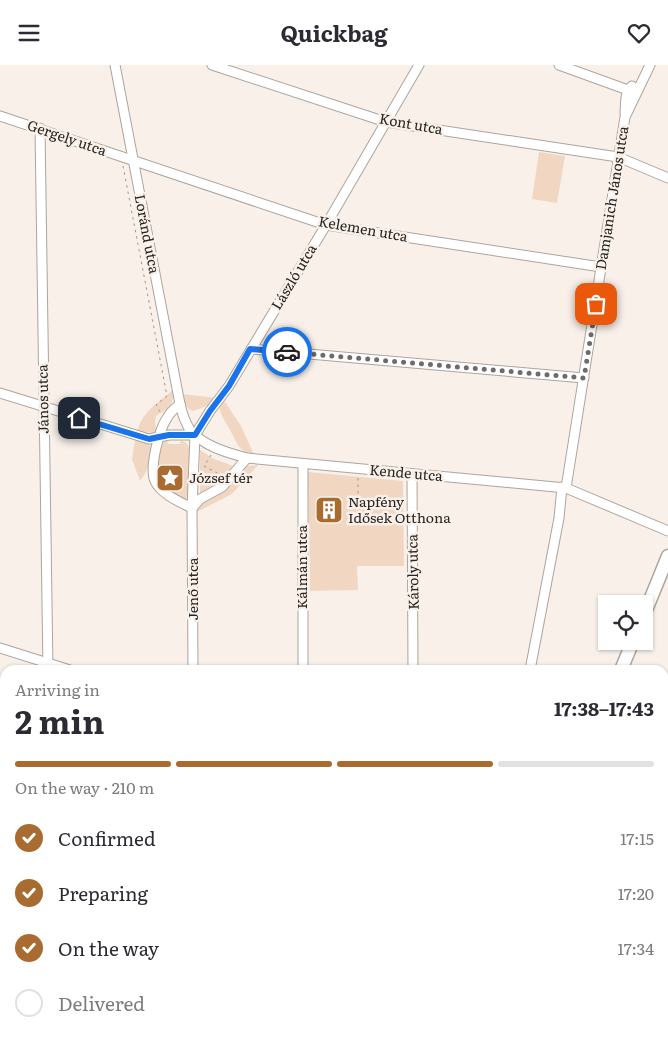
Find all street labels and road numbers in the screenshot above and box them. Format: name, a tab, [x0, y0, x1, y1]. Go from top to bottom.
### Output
street label: Kont utca	[378, 108, 445, 139]
street label: Gergely utca	[25, 114, 110, 160]
street label: Damjanich János utca	[590, 124, 632, 271]
street label: Loránd utca	[131, 193, 166, 275]
street label: Kelemen utca	[317, 210, 410, 246]
street label: László utca	[266, 239, 321, 313]
street label: János utca	[31, 364, 53, 434]
street label: Kende utca	[369, 459, 444, 485]
street label: Kálmán utca	[291, 524, 311, 609]
street label: Károly utca	[401, 533, 423, 610]
street label: Jenő utca	[182, 557, 202, 621]

